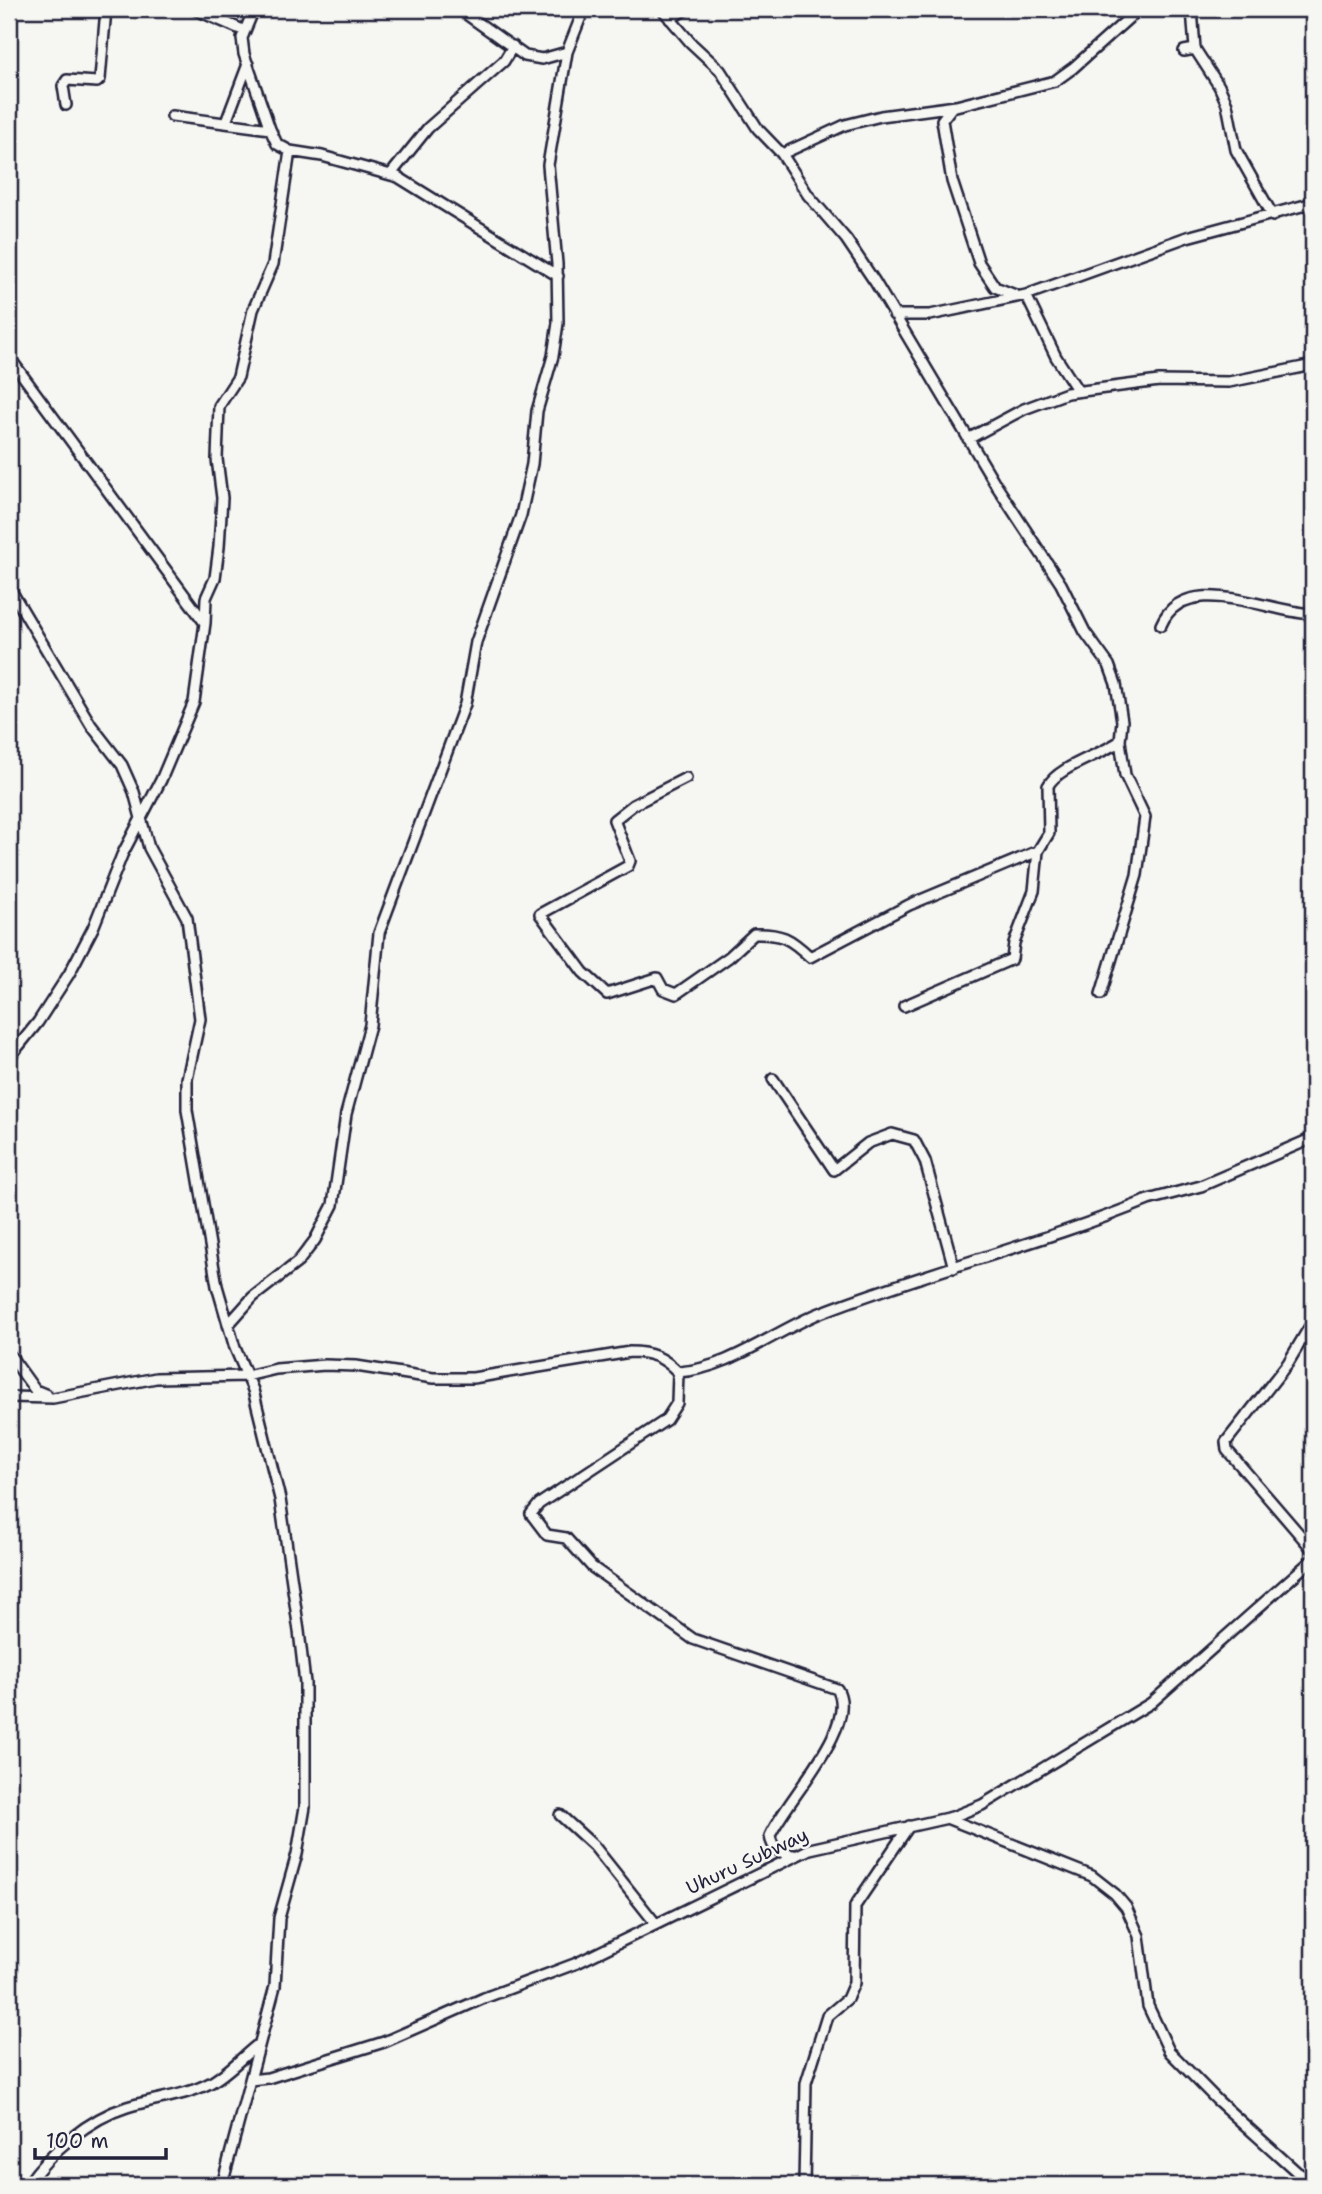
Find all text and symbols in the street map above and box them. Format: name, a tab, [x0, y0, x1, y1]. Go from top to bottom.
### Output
street label: Uhuru Subway	[682, 1822, 812, 1900]
scale bar	[35, 2117, 166, 2161]
text: 100 m	[46, 2127, 109, 2155]

